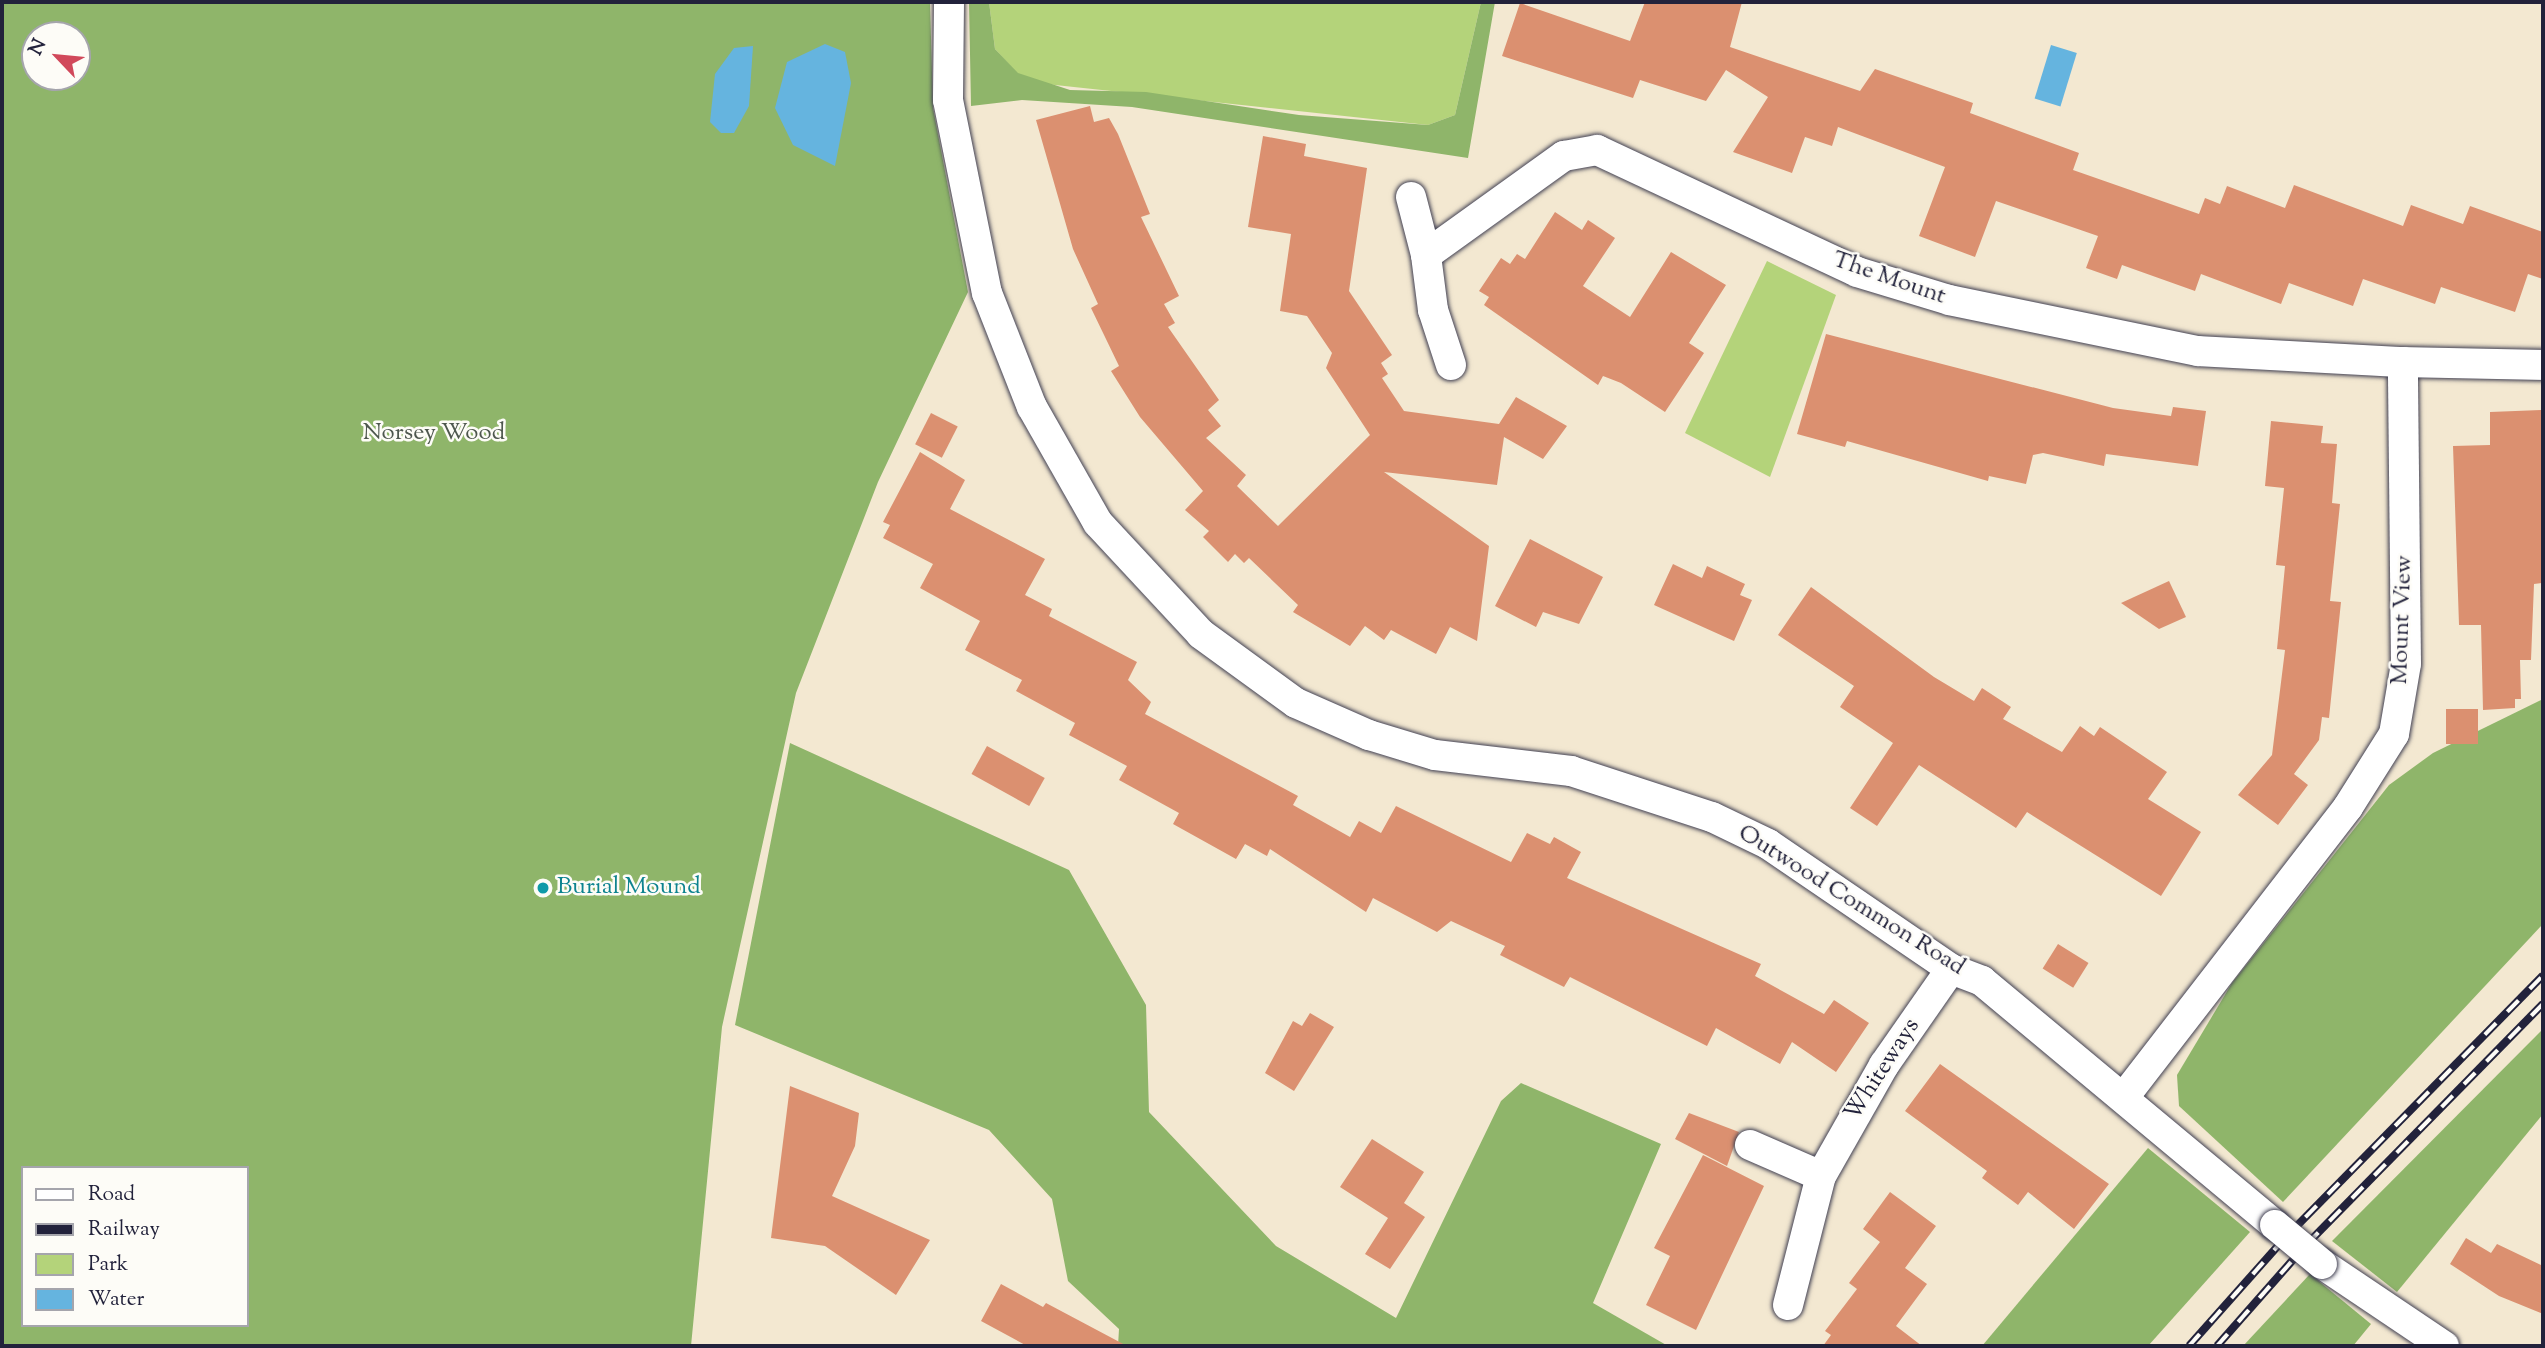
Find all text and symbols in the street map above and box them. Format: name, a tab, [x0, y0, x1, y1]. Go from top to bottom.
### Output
north arrow	[21, 21, 91, 91]
text: N	[23, 35, 54, 60]
street label: The Mount	[1829, 246, 1949, 312]
park label: Norsey Wood	[363, 420, 505, 448]
street label: Mount View	[2386, 555, 2420, 685]
street label: Outwood Common Road	[1732, 819, 1970, 983]
place label: Burial Mound	[557, 874, 701, 902]
marker: Burial Mound	[535, 880, 551, 896]
street label: Whiteways	[1839, 1013, 1927, 1127]
legend	[21, 1166, 248, 1327]
text: Road	[88, 1180, 135, 1210]
text: Railway	[88, 1215, 160, 1245]
text: Park	[88, 1250, 128, 1280]
text: Water	[88, 1285, 144, 1315]

